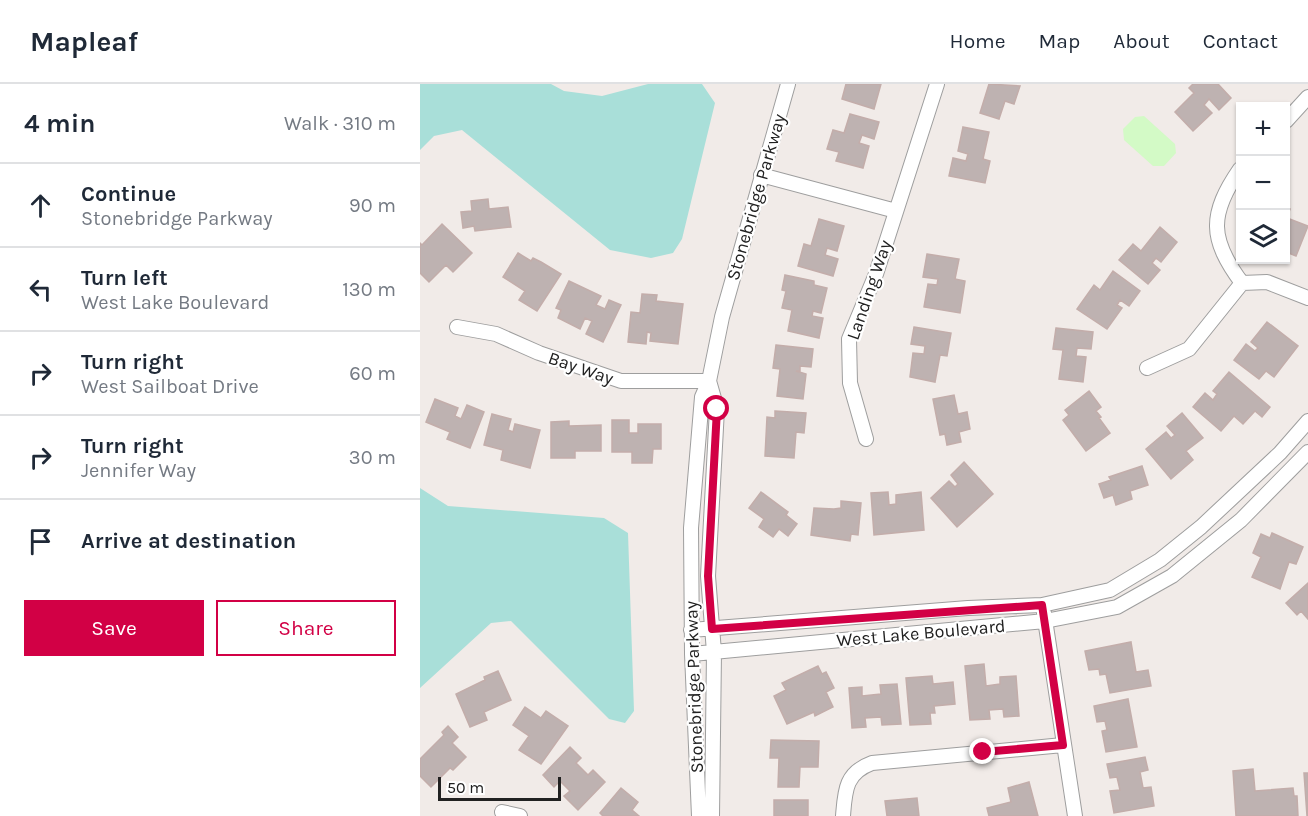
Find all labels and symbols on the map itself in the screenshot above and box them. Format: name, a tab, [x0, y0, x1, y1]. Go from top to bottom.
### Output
street label: Stonebridge Parkway	[722, 111, 790, 283]
street label: Landing Way	[842, 237, 897, 343]
street label: Bay Way	[545, 347, 617, 390]
route start	[703, 395, 729, 421]
street label: Stonebridge Parkway	[680, 600, 708, 773]
street label: West Lake Boulevard	[836, 615, 1006, 651]
route end	[969, 738, 995, 764]
scale bar	[438, 774, 561, 802]

